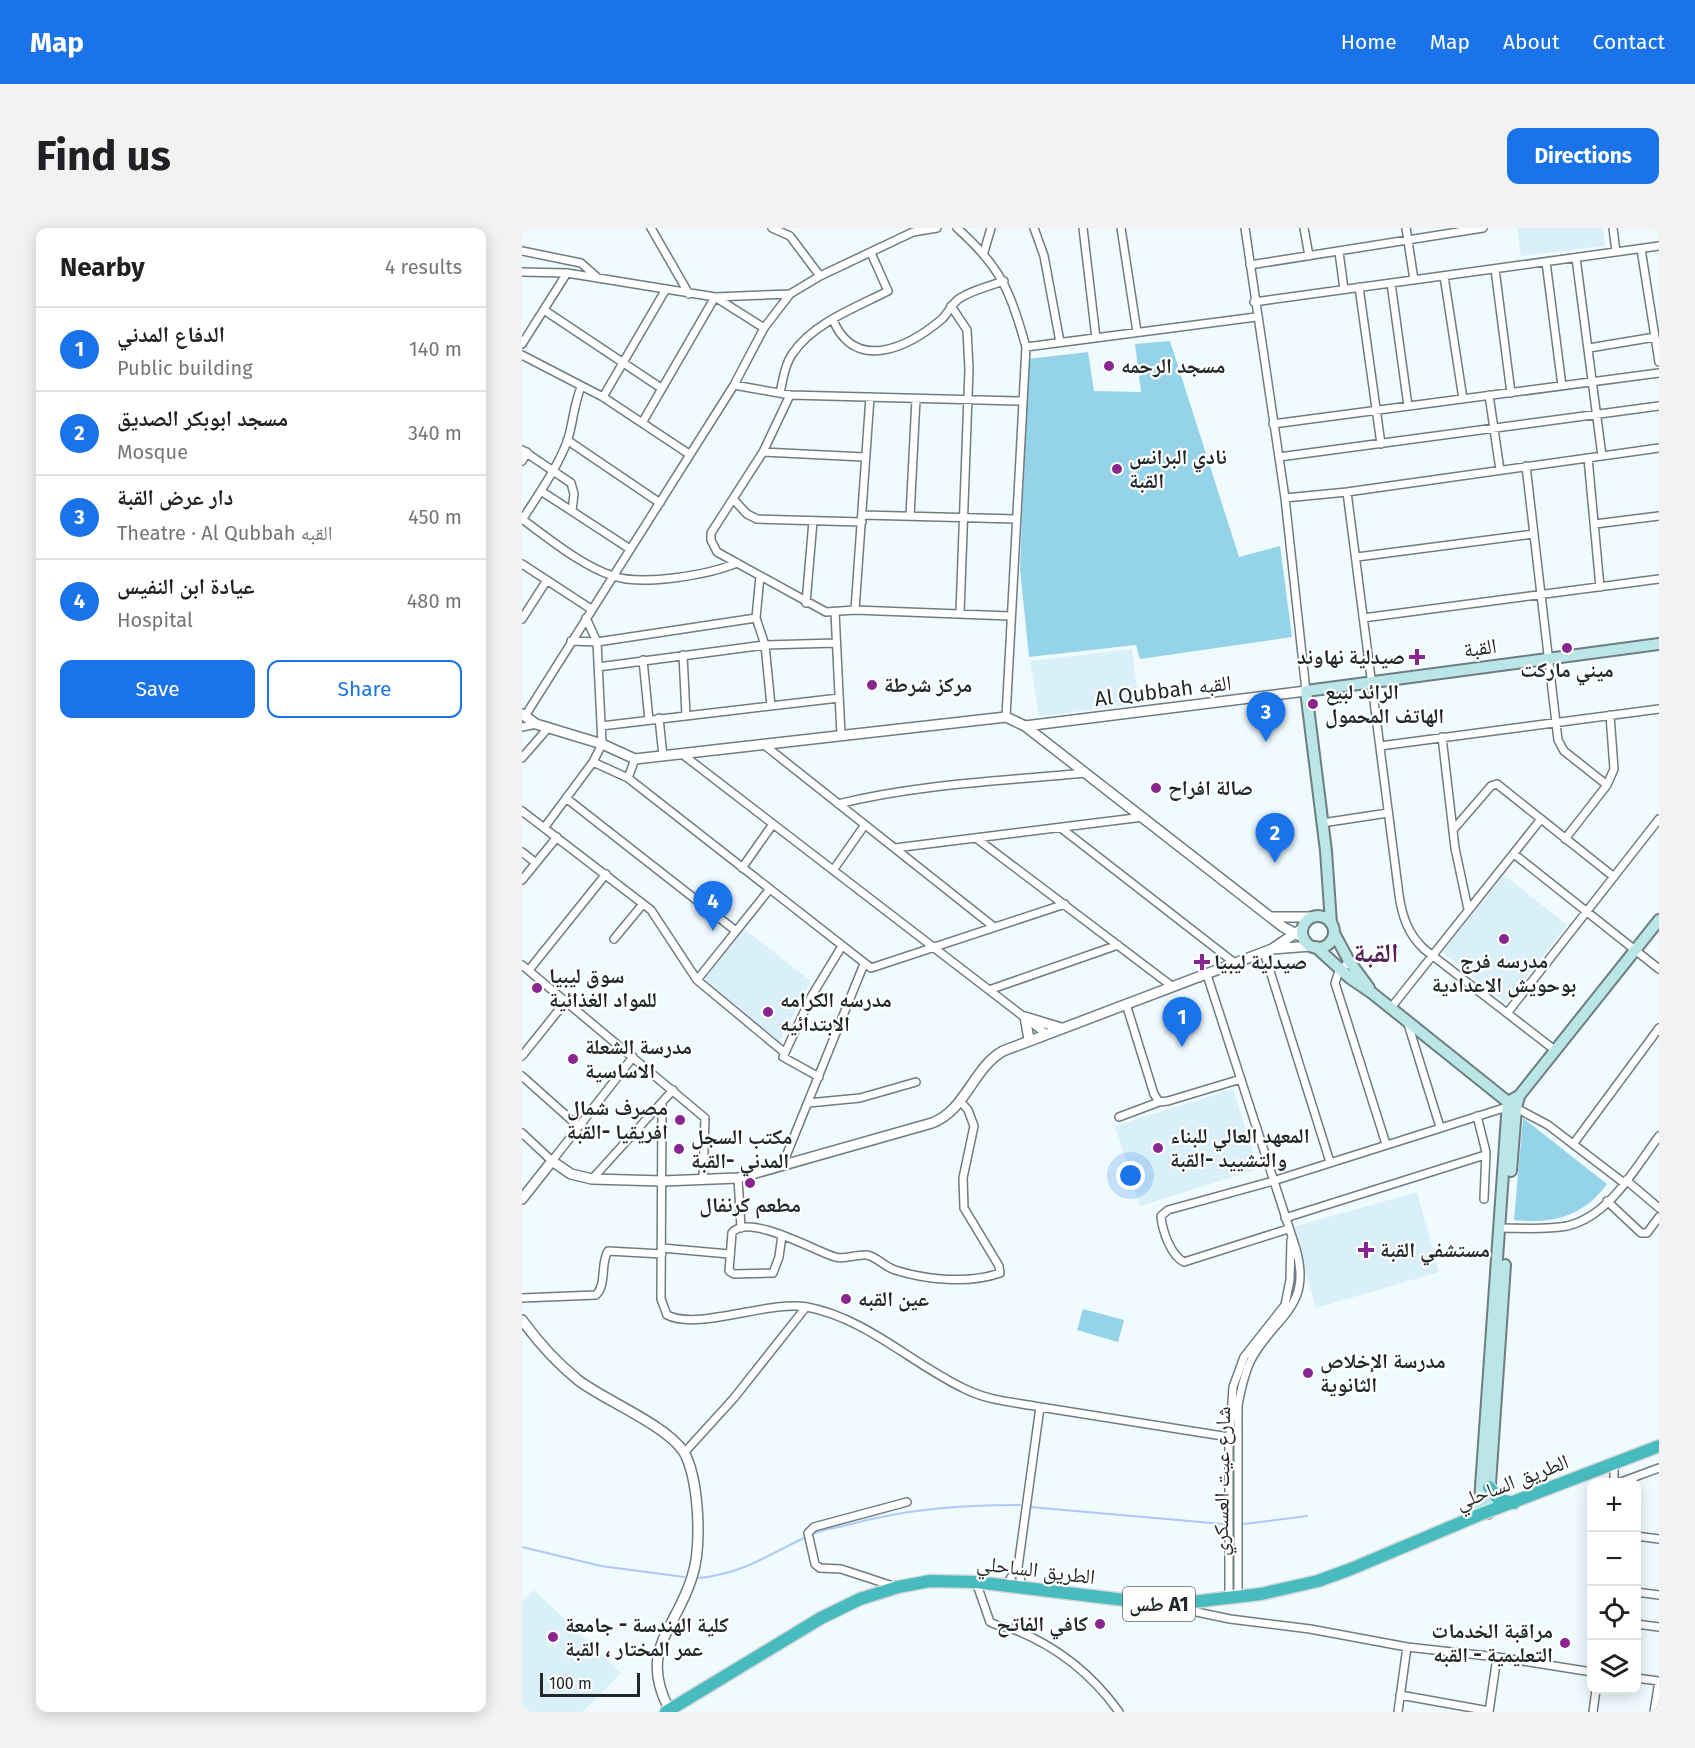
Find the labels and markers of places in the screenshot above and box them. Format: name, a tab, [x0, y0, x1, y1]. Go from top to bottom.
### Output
place label: مسجد الرحمه	[1121, 353, 1225, 379]
marker: مسجد الرحمه	[1102, 359, 1116, 373]
place label: نادي البرانس القبة	[1129, 444, 1227, 494]
marker: نادي البرانس القبة	[1110, 462, 1124, 476]
marker: ميني ماركت	[1560, 641, 1574, 655]
place label: صيدلية نهاوند	[1297, 644, 1405, 670]
marker: صيدلية نهاوند	[1410, 650, 1424, 664]
place label: ميني ماركت	[1520, 657, 1614, 686]
place label: مركز شرطة	[884, 672, 972, 698]
marker: مركز شرطة	[865, 678, 879, 692]
place label: الرائد لبيع الهاتف المحمول	[1325, 679, 1444, 729]
pin: 3	[1246, 692, 1286, 742]
marker: الرائد لبيع الهاتف المحمول	[1306, 697, 1320, 711]
place label: صالة افراح	[1168, 775, 1253, 801]
marker: صالة افراح	[1149, 781, 1163, 795]
pin: 2	[1256, 814, 1294, 863]
pin: 4	[694, 882, 732, 931]
marker: مدرسه فرج بوحويش الاعدادية	[1497, 932, 1511, 946]
place label: مدرسه فرج بوحويش الاعدادية	[1432, 948, 1576, 998]
place label: صيدلية ليبيا	[1214, 949, 1307, 975]
marker: صيدلية ليبيا	[1195, 955, 1209, 969]
place label: سوق ليبيا للمواد الغذائية	[549, 963, 657, 1013]
marker: سوق ليبيا للمواد الغذائية	[530, 981, 544, 995]
place label: مدرسه الكرامه الابتدائيه	[780, 987, 892, 1037]
pin: 1	[1162, 998, 1202, 1047]
marker: مدرسه الكرامه الابتدائيه	[761, 1005, 775, 1019]
place label: مدرسة الشعلة الاساسية	[585, 1034, 692, 1084]
marker: مدرسة الشعلة الاساسية	[566, 1052, 580, 1066]
place label: مصرف شمال افريقيا -القبة	[567, 1095, 668, 1145]
marker: مصرف شمال افريقيا -القبة	[673, 1113, 687, 1127]
place label: المعهد العالي للبناء والتشييد -القبة	[1170, 1123, 1310, 1173]
place label: مكتب السجل المدني -القبة	[691, 1124, 792, 1177]
marker: المعهد العالي للبناء والتشييد -القبة	[1151, 1141, 1165, 1155]
marker: مكتب السجل المدني -القبة	[672, 1142, 686, 1156]
marker: مطعم كرنفال	[743, 1176, 757, 1190]
place label: مطعم كرنفال	[699, 1192, 801, 1219]
place label: مستشفي القبة	[1380, 1237, 1490, 1266]
marker: مستشفي القبة	[1357, 1241, 1375, 1259]
place label: عين القبه	[858, 1286, 929, 1312]
marker: عين القبه	[839, 1292, 853, 1306]
place label: مدرسة الإخلاص الثانوية	[1320, 1348, 1446, 1398]
marker: مدرسة الإخلاص الثانوية	[1301, 1366, 1315, 1380]
place label: كافي الفاتح	[997, 1611, 1088, 1640]
place label: كلية الهندسة - جامعة عمر المختار ، القبة	[565, 1612, 729, 1662]
marker: كافي الفاتح	[1093, 1617, 1107, 1631]
place label: مراقبة الخدمات التعليمية - القبه	[1432, 1618, 1553, 1668]
marker: كلية الهندسة - جامعة عمر المختار ، القبة	[546, 1630, 560, 1644]
marker: مراقبة الخدمات التعليمية - القبه	[1558, 1636, 1572, 1650]

